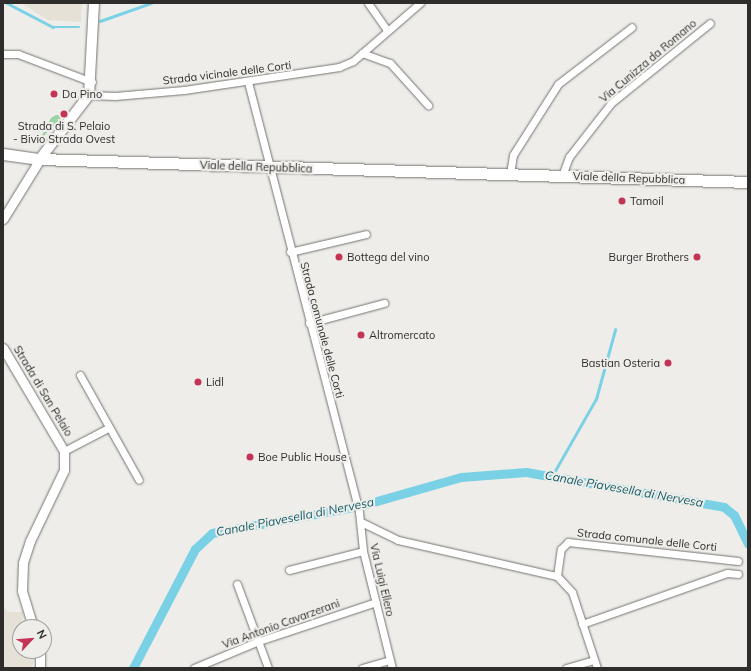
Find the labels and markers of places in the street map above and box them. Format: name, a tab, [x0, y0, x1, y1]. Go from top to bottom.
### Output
place label: Da Pino	[62, 87, 102, 101]
marker: Da Pino	[49, 89, 59, 99]
marker: Strada di S. Pelaio - Bivio Strada Ovest	[59, 109, 69, 119]
place label: Strada di S. Pelaio - Bivio Strada Ovest	[13, 120, 115, 146]
place label: Tamoil	[630, 194, 664, 208]
marker: Tamoil	[617, 196, 627, 206]
place label: Bottega del vino	[347, 250, 430, 264]
place label: Burger Brothers	[608, 250, 689, 264]
marker: Bottega del vino	[334, 252, 344, 262]
marker: Burger Brothers	[692, 252, 702, 262]
place label: Altromercato	[369, 328, 435, 342]
marker: Altromercato	[356, 330, 366, 340]
place label: Bastian Osteria	[581, 356, 660, 370]
marker: Bastian Osteria	[663, 358, 673, 368]
place label: Lidl	[206, 375, 224, 389]
marker: Lidl	[193, 377, 203, 387]
place label: Boe Public House	[258, 450, 347, 464]
marker: Boe Public House	[245, 452, 255, 462]

